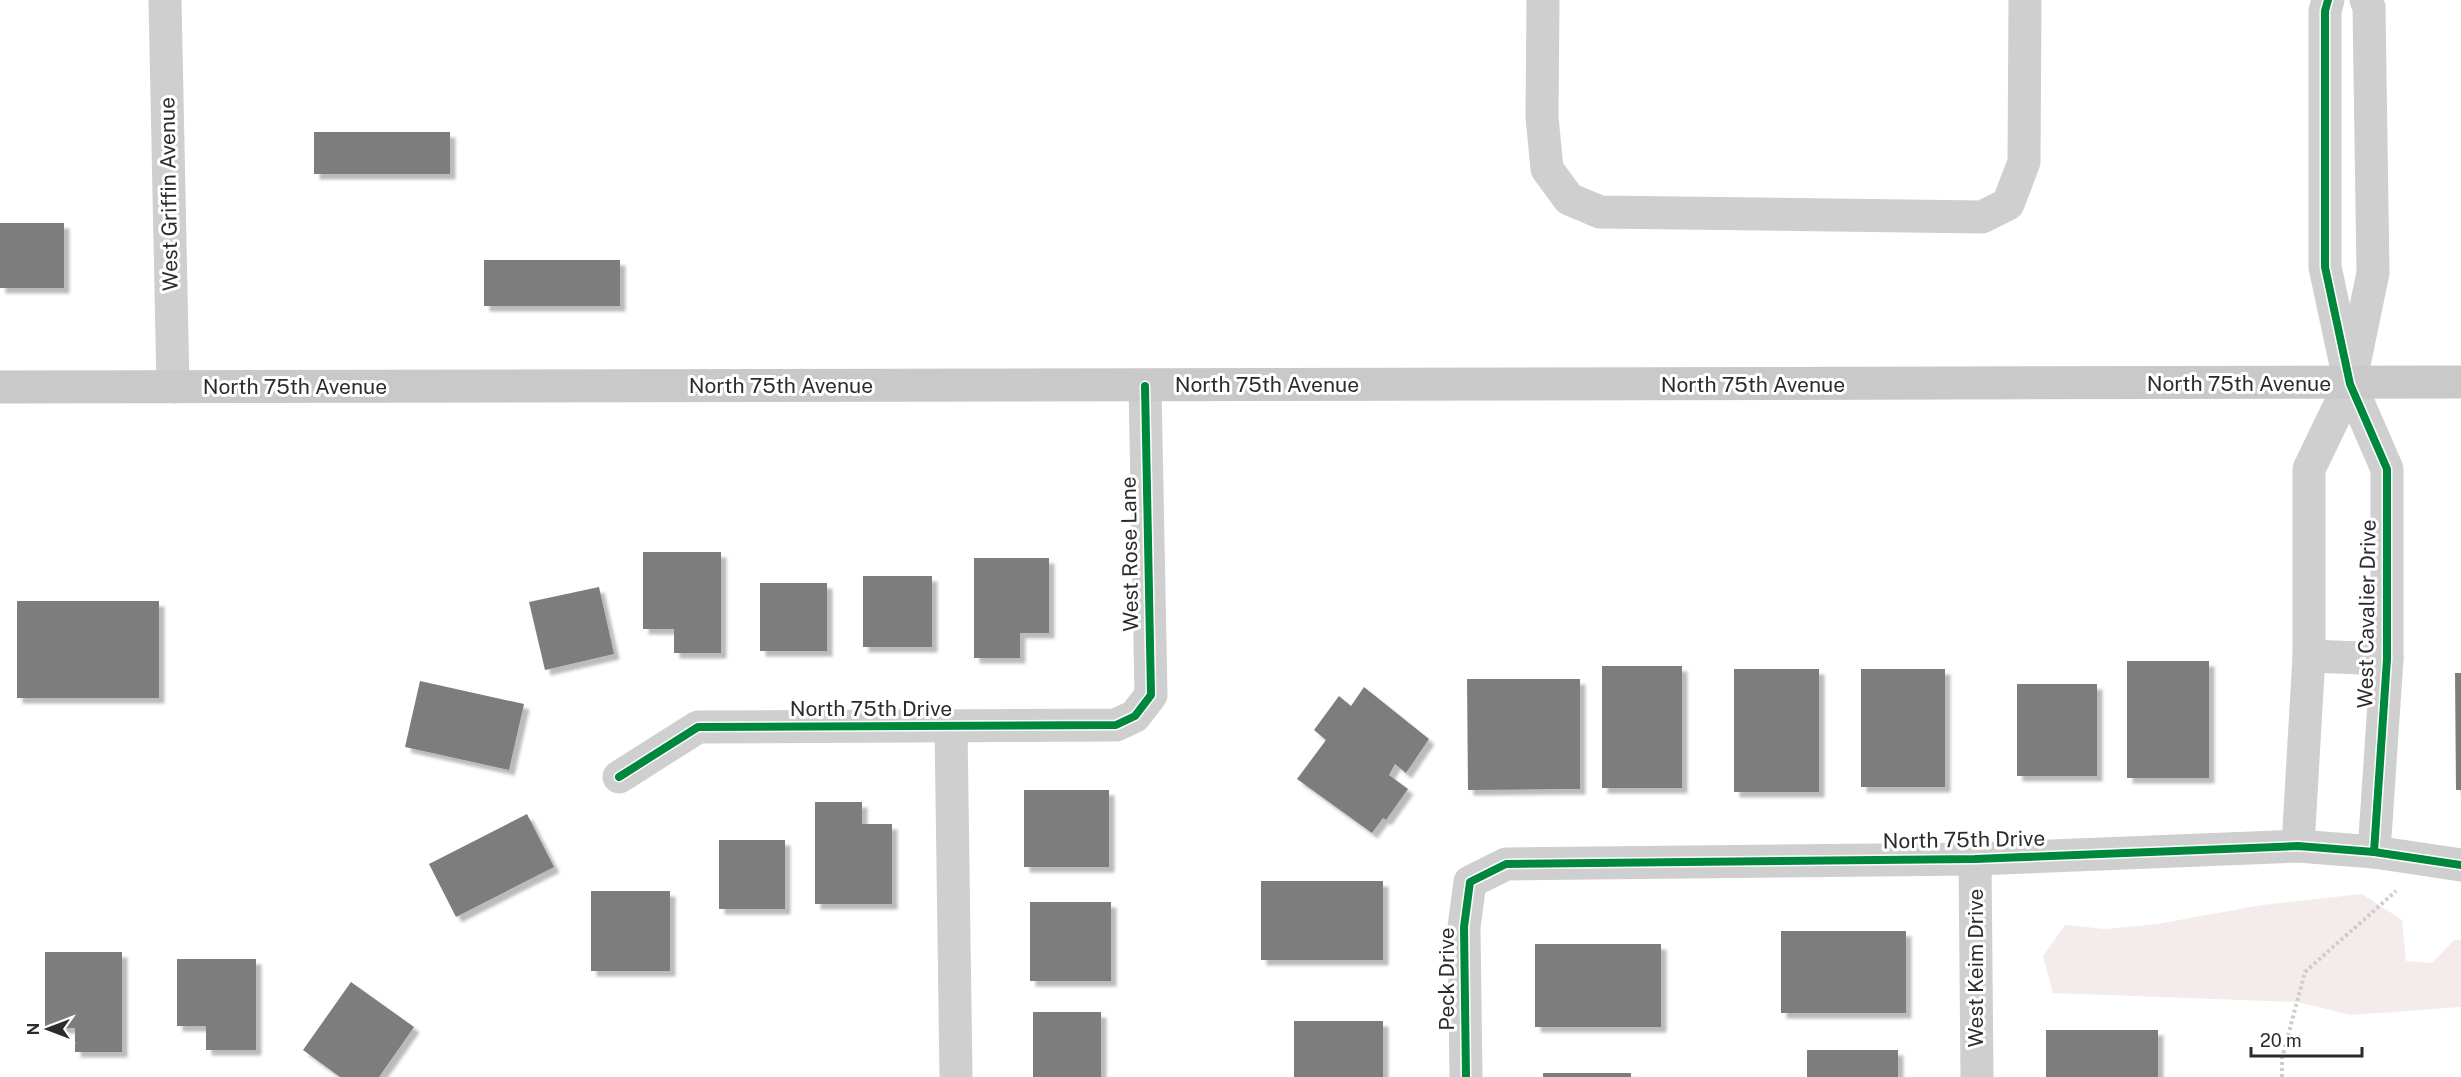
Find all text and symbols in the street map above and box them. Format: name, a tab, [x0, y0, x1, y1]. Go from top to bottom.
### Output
street label: West Griffin Avenue	[154, 97, 183, 291]
street label: North 75th Avenue	[2147, 371, 2331, 396]
street label: North 75th Avenue	[1175, 372, 1359, 397]
street label: North 75th Avenue	[1661, 372, 1845, 397]
street label: North 75th Avenue	[689, 373, 873, 398]
street label: North 75th Avenue	[203, 374, 387, 399]
street label: West Rose Lane	[1116, 476, 1143, 632]
street label: West Cavalier Drive	[2352, 519, 2381, 709]
street label: North 75th Drive	[790, 696, 952, 721]
street label: North 75th Drive	[1883, 826, 2045, 853]
street label: West Keim Drive	[1963, 888, 1988, 1048]
street label: Peck Drive	[1434, 927, 1459, 1031]
north arrow	[18, 999, 78, 1059]
scale bar	[2251, 1020, 2362, 1058]
text: N	[24, 1023, 43, 1035]
text: 20 m	[2260, 1030, 2302, 1051]

